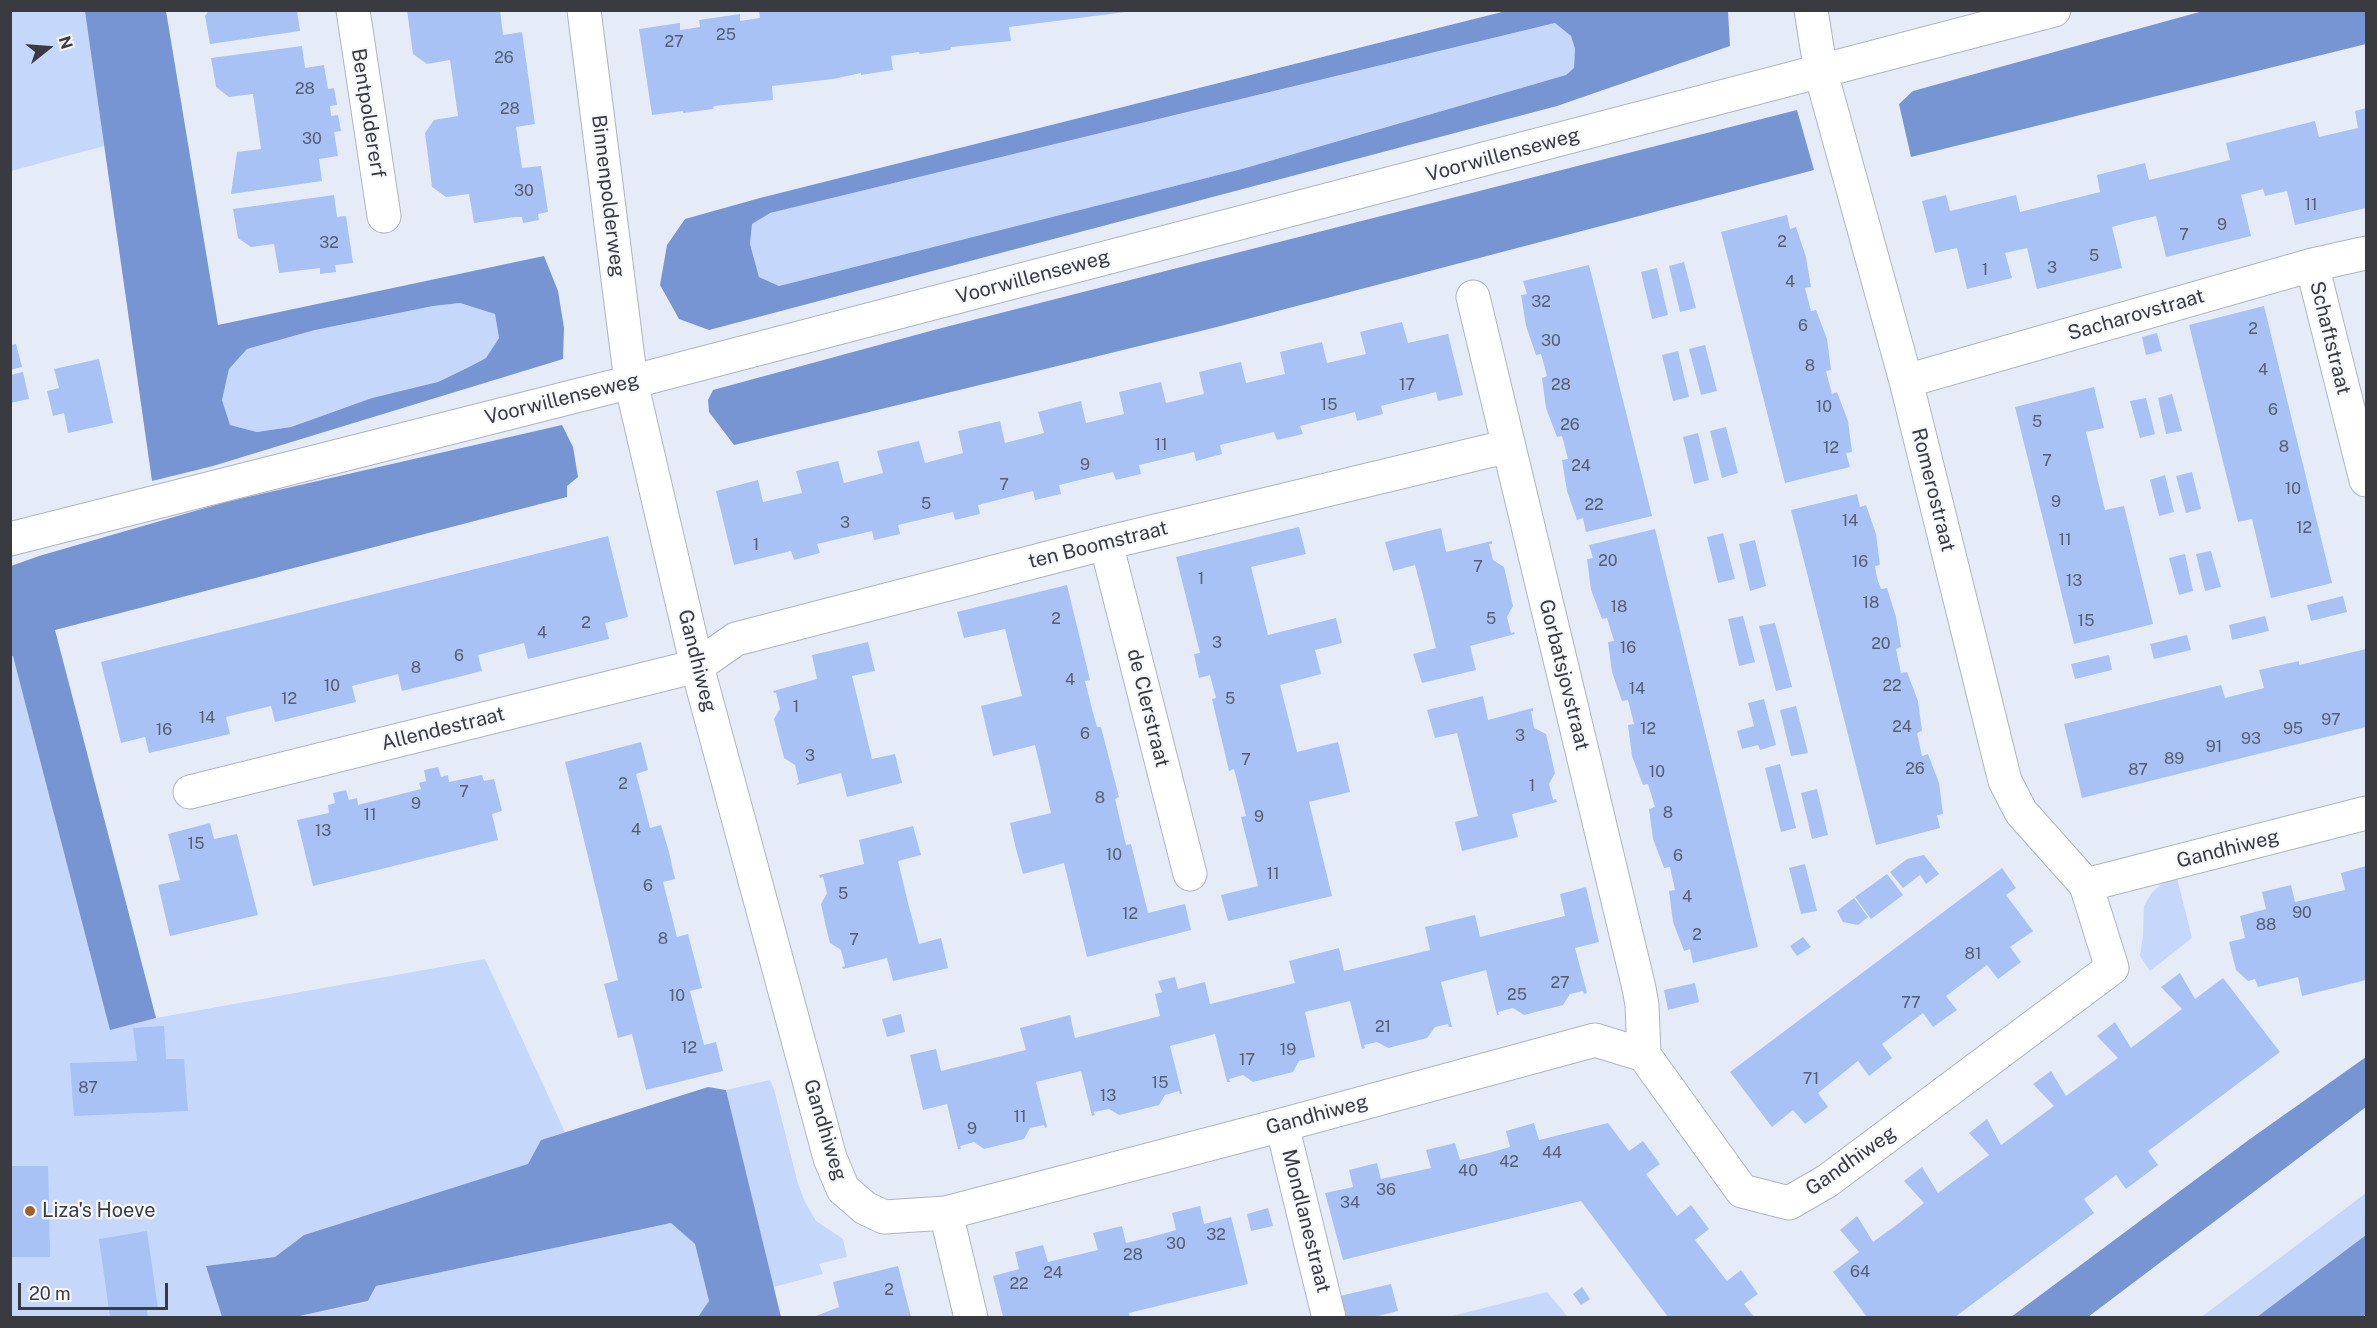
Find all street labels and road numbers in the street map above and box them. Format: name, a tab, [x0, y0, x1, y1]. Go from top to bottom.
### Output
street label: Bentpoldererf	[346, 47, 390, 179]
street label: Binnenpolderweg	[586, 113, 630, 279]
street label: Voorwillenseweg	[1423, 123, 1583, 187]
street label: Voorwillenseweg	[953, 245, 1113, 309]
street label: Schaftstraat	[2304, 279, 2356, 397]
street label: Sacharovstraat	[2065, 284, 2207, 346]
street label: Voorwillenseweg	[482, 368, 642, 430]
street label: Romerostraat	[1906, 426, 1960, 554]
street label: ten Boomstraat	[1026, 516, 1170, 574]
street label: Gorbatsjovstraat	[1534, 597, 1594, 753]
street label: Gandhiweg	[673, 607, 721, 715]
street label: de Clerstraat	[1122, 646, 1174, 770]
street label: Allendestraat	[379, 702, 507, 756]
street label: Gandhiweg	[2174, 825, 2282, 873]
street label: Gandhiweg	[798, 1076, 852, 1184]
street label: Gandhiweg	[1263, 1090, 1371, 1140]
street label: Gandhiweg	[1801, 1121, 1901, 1201]
street label: Mondlanestraat	[1277, 1147, 1335, 1295]

